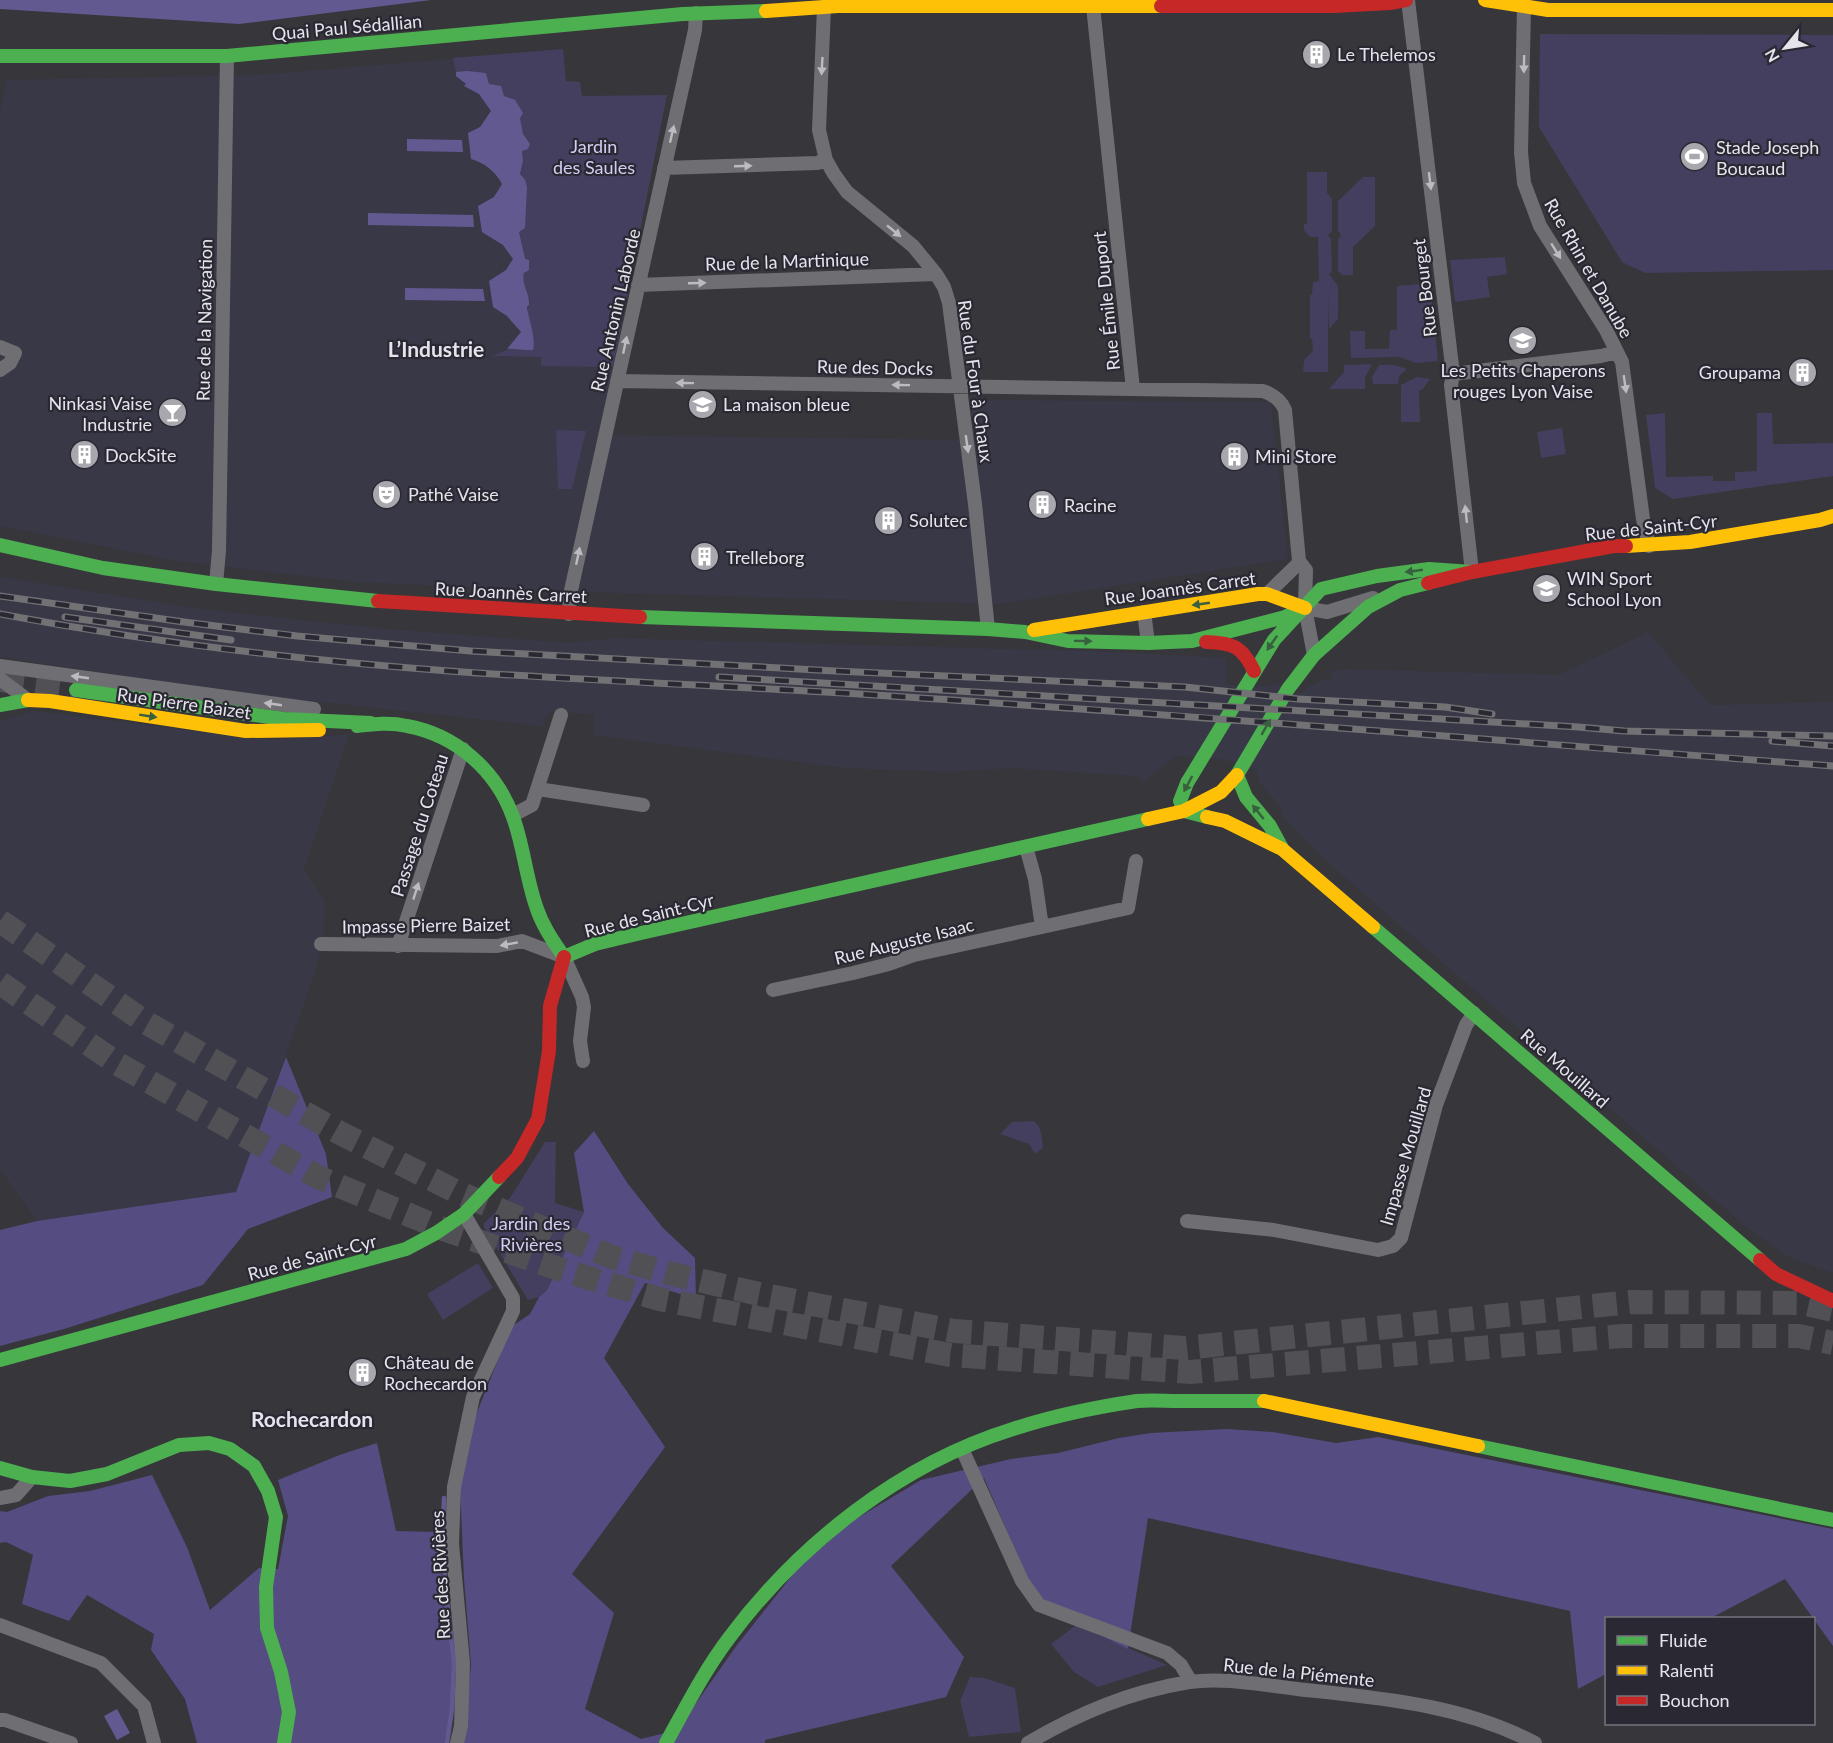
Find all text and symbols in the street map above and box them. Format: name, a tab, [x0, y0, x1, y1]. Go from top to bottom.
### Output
street label: Quai Paul Sédallian	[271, 9, 423, 45]
north arrow	[1755, 18, 1815, 78]
building icon: Le Thelemos	[1300, 38, 1332, 70]
place label: Le Thelemos	[1337, 43, 1436, 65]
text: N	[1760, 46, 1783, 66]
one-way arrow	[1519, 55, 1528, 74]
one-way arrow	[817, 56, 826, 75]
one-way arrow	[667, 125, 677, 144]
park label: Jardin des Saules	[553, 135, 635, 178]
place label: Stade Joseph Boucaud	[1716, 136, 1819, 179]
sports icon: Stade Joseph Boucaud	[1679, 141, 1711, 173]
one-way arrow	[734, 161, 753, 171]
one-way arrow	[1425, 172, 1435, 191]
street label: Rue Rhin et Danube	[1540, 194, 1638, 342]
one-way arrow	[886, 224, 902, 237]
street label: Rue Antonin Laborde	[586, 226, 644, 394]
street label: Rue Émile Duport	[1088, 230, 1124, 372]
street label: Rue Bourget	[1407, 237, 1441, 338]
street label: Rue de la Navigation	[192, 239, 216, 401]
one-way arrow	[1550, 243, 1561, 259]
street label: Rue de la Martinique	[705, 247, 869, 275]
one-way arrow	[687, 278, 706, 287]
street label: Rue du Four à Chaux	[954, 298, 998, 464]
school or university icon: Les Petits Chaperons rouges Lyon Vaise	[1507, 325, 1539, 357]
district label: L’Industrie	[388, 336, 484, 361]
one-way arrow	[621, 336, 631, 355]
street label: Rue des Docks	[817, 355, 934, 379]
building icon: Groupama	[1786, 356, 1818, 388]
place label: Les Petits Chaperons rouges Lyon Vaise	[1440, 359, 1606, 402]
place label: Groupama	[1699, 361, 1781, 383]
one-way arrow	[1621, 375, 1630, 394]
one-way arrow	[675, 378, 694, 388]
one-way arrow	[891, 380, 910, 390]
school or university icon: La maison bleue	[686, 388, 718, 420]
place label: Ninkasi Vaise Industrie	[48, 392, 152, 435]
place label: La maison bleue	[723, 393, 850, 415]
bar icon: Ninkasi Vaise Industrie	[157, 397, 189, 429]
one-way arrow	[963, 435, 972, 454]
building icon: DockSite	[68, 439, 100, 471]
building icon: Mini Store	[1218, 440, 1250, 472]
place label: DockSite	[105, 444, 176, 466]
place label: Mini Store	[1255, 445, 1337, 467]
theatre icon: Pathé Vaise	[371, 478, 403, 510]
place label: Pathé Vaise	[408, 483, 499, 505]
building icon: Racine	[1027, 489, 1059, 521]
place label: Racine	[1064, 494, 1117, 516]
building icon: Solutec	[872, 504, 904, 536]
one-way arrow	[1461, 504, 1471, 523]
place label: Solutec	[909, 509, 968, 531]
street label: Rue de Saint-Cyr	[1584, 509, 1719, 545]
building icon: Trelleborg	[689, 541, 721, 573]
place label: Trelleborg	[726, 546, 804, 568]
one-way arrow	[574, 547, 584, 565]
street label: Rue Joannès Carret	[1103, 566, 1258, 610]
one-way arrow	[1404, 566, 1423, 575]
place label: WIN Sport School Lyon	[1567, 567, 1661, 610]
school or university icon: WIN Sport School Lyon	[1530, 572, 1562, 604]
street label: Rue Joannès Carret	[434, 577, 588, 607]
one-way arrow	[1191, 599, 1210, 608]
one-way arrow	[1266, 635, 1278, 651]
one-way arrow	[1073, 636, 1092, 646]
one-way arrow	[70, 672, 89, 681]
street label: Rue Pierre Baizet	[116, 683, 253, 723]
one-way arrow	[263, 700, 282, 709]
one-way arrow	[139, 712, 158, 721]
one-way arrow	[1260, 719, 1271, 735]
street label: Passage du Coteau	[386, 751, 452, 899]
one-way arrow	[1183, 775, 1193, 793]
one-way arrow	[1253, 805, 1265, 820]
one-way arrow	[412, 881, 421, 899]
street label: Rue de Saint-Cyr	[582, 888, 717, 942]
street label: Impasse Pierre Baizet	[342, 913, 511, 937]
street label: Rue Auguste Isaac	[832, 913, 977, 969]
one-way arrow	[499, 939, 518, 948]
street label: Rue Mouillard	[1516, 1024, 1614, 1112]
street label: Impasse Mouillard	[1375, 1084, 1435, 1228]
park label: Jardin des Rivières	[492, 1212, 571, 1255]
street label: Rue de Saint-Cyr	[245, 1229, 379, 1285]
place label: Château de Rochecardon	[384, 1351, 487, 1394]
building icon: Château de Rochecardon	[347, 1356, 379, 1388]
district label: Rochecardon	[251, 1406, 373, 1431]
street label: Rue des Rivières	[426, 1510, 454, 1640]
legend	[1605, 1617, 1815, 1725]
text: Fluide	[1659, 1629, 1707, 1651]
street label: Rue de la Piémente	[1222, 1653, 1376, 1691]
text: Ralenti	[1659, 1659, 1714, 1681]
text: Bouchon	[1659, 1689, 1730, 1711]

